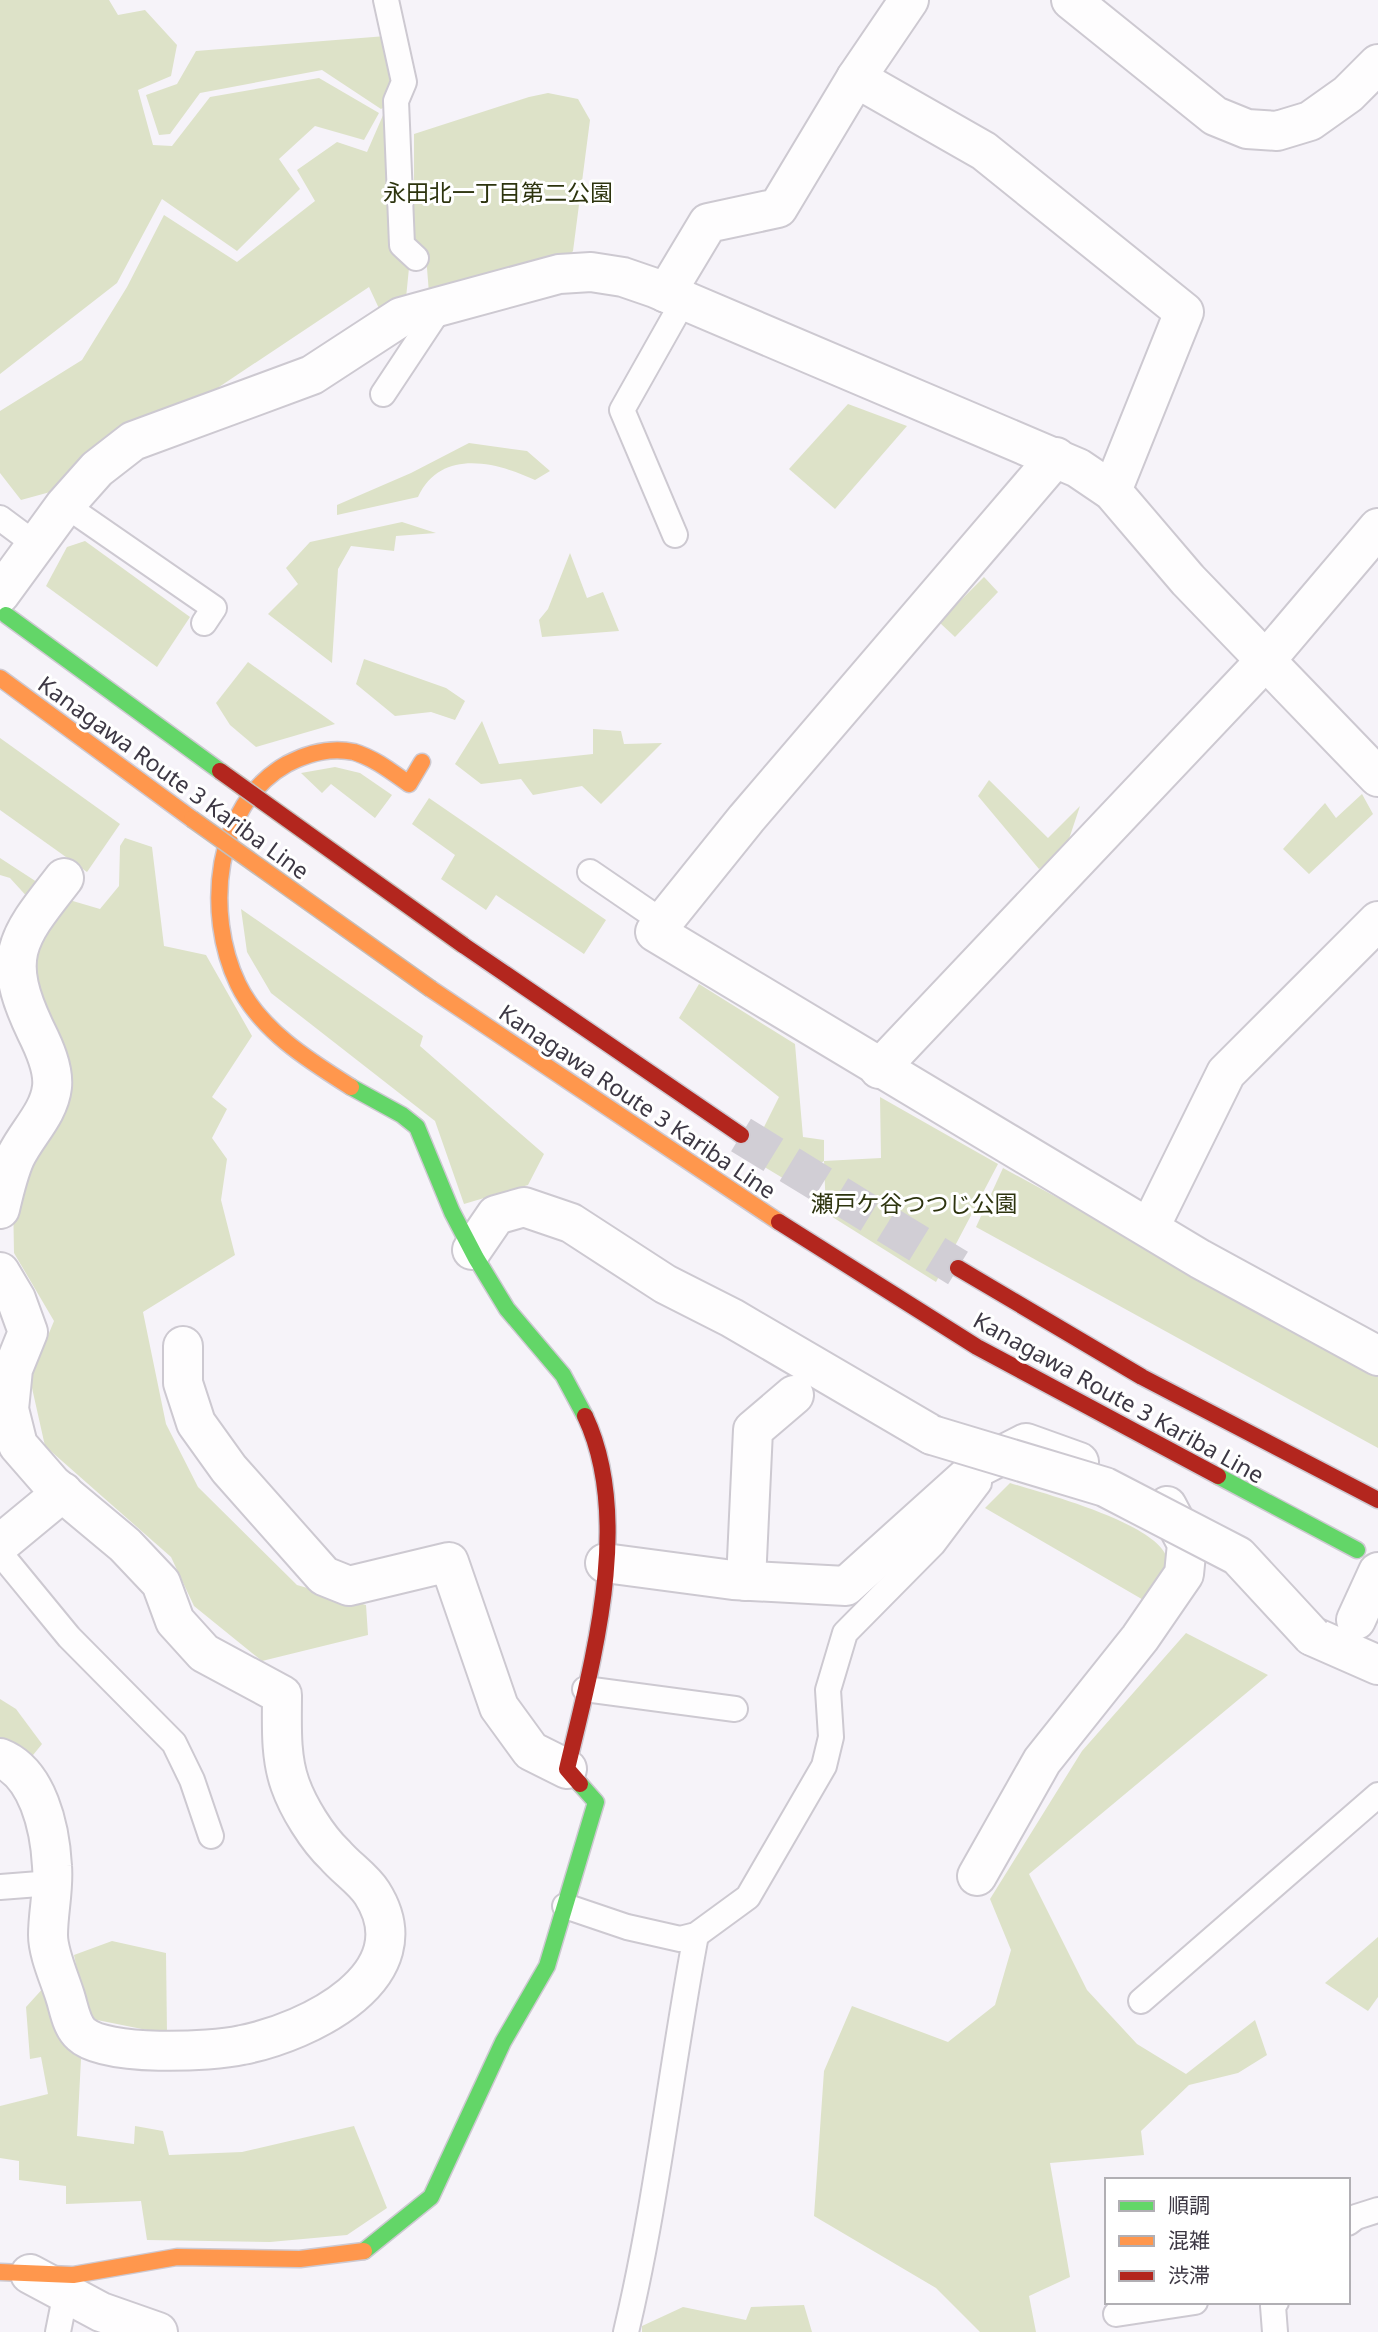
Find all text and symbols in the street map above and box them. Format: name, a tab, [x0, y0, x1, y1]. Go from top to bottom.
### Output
park label: 永田北一丁目第二公園	[383, 176, 613, 208]
street label: Kanagawa Route 3 Kariba Line	[32, 668, 316, 886]
street label: Kanagawa Route 3 Kariba Line	[493, 996, 783, 1206]
park label: 瀬戸ケ谷つつじ公園	[811, 1187, 1018, 1219]
street label: Kanagawa Route 3 Kariba Line	[968, 1304, 1270, 1490]
legend	[1105, 2178, 1350, 2304]
text: 順調	[1168, 2191, 1210, 2219]
text: 混雑	[1168, 2226, 1210, 2254]
text: 渋滞	[1168, 2261, 1210, 2289]

